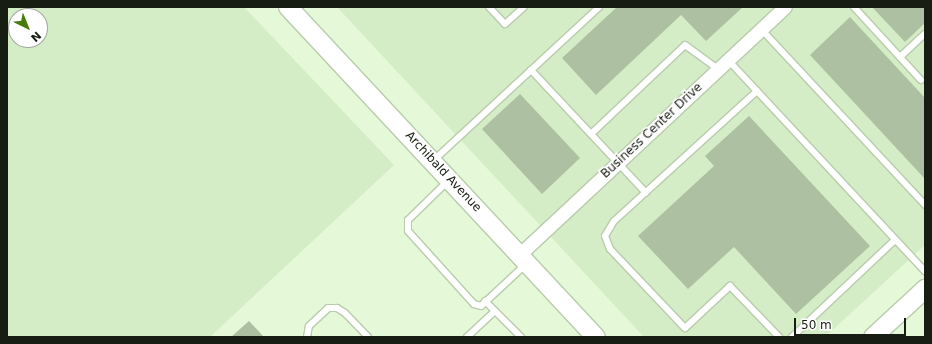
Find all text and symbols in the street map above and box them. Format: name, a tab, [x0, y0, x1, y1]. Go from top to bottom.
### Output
north arrow	[8, 8, 48, 48]
text: N	[28, 29, 44, 44]
street label: Business Center Drive	[598, 80, 706, 182]
street label: Archibald Avenue	[402, 129, 484, 215]
scale bar	[796, 310, 908, 336]
text: 50 m	[801, 318, 832, 332]

